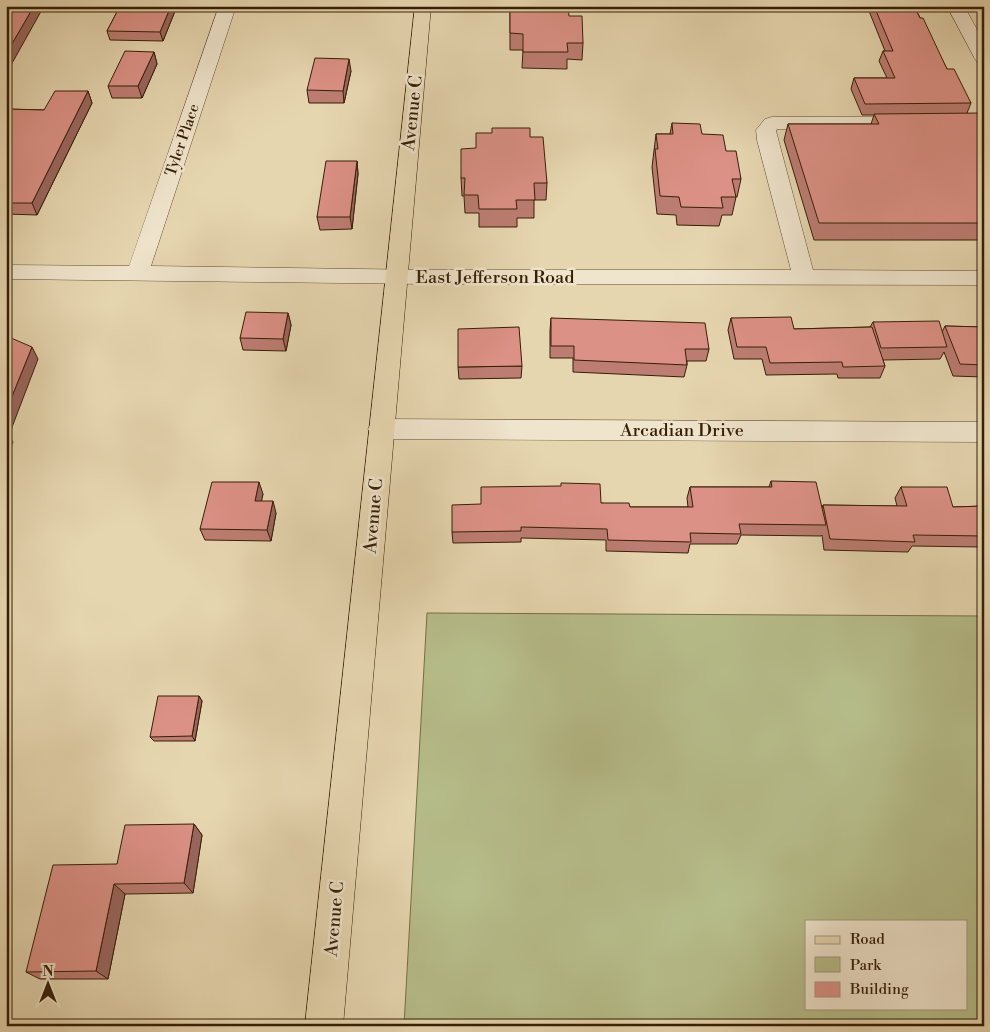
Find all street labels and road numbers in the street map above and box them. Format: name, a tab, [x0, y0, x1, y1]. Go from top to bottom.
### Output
street label: Avenue C	[397, 74, 428, 153]
street label: Tyler Place	[161, 101, 204, 179]
street label: East Jefferson Road	[416, 266, 575, 289]
street label: Arcadian Drive	[619, 419, 744, 442]
street label: Avenue C	[359, 477, 388, 556]
street label: Avenue C	[320, 880, 349, 959]

